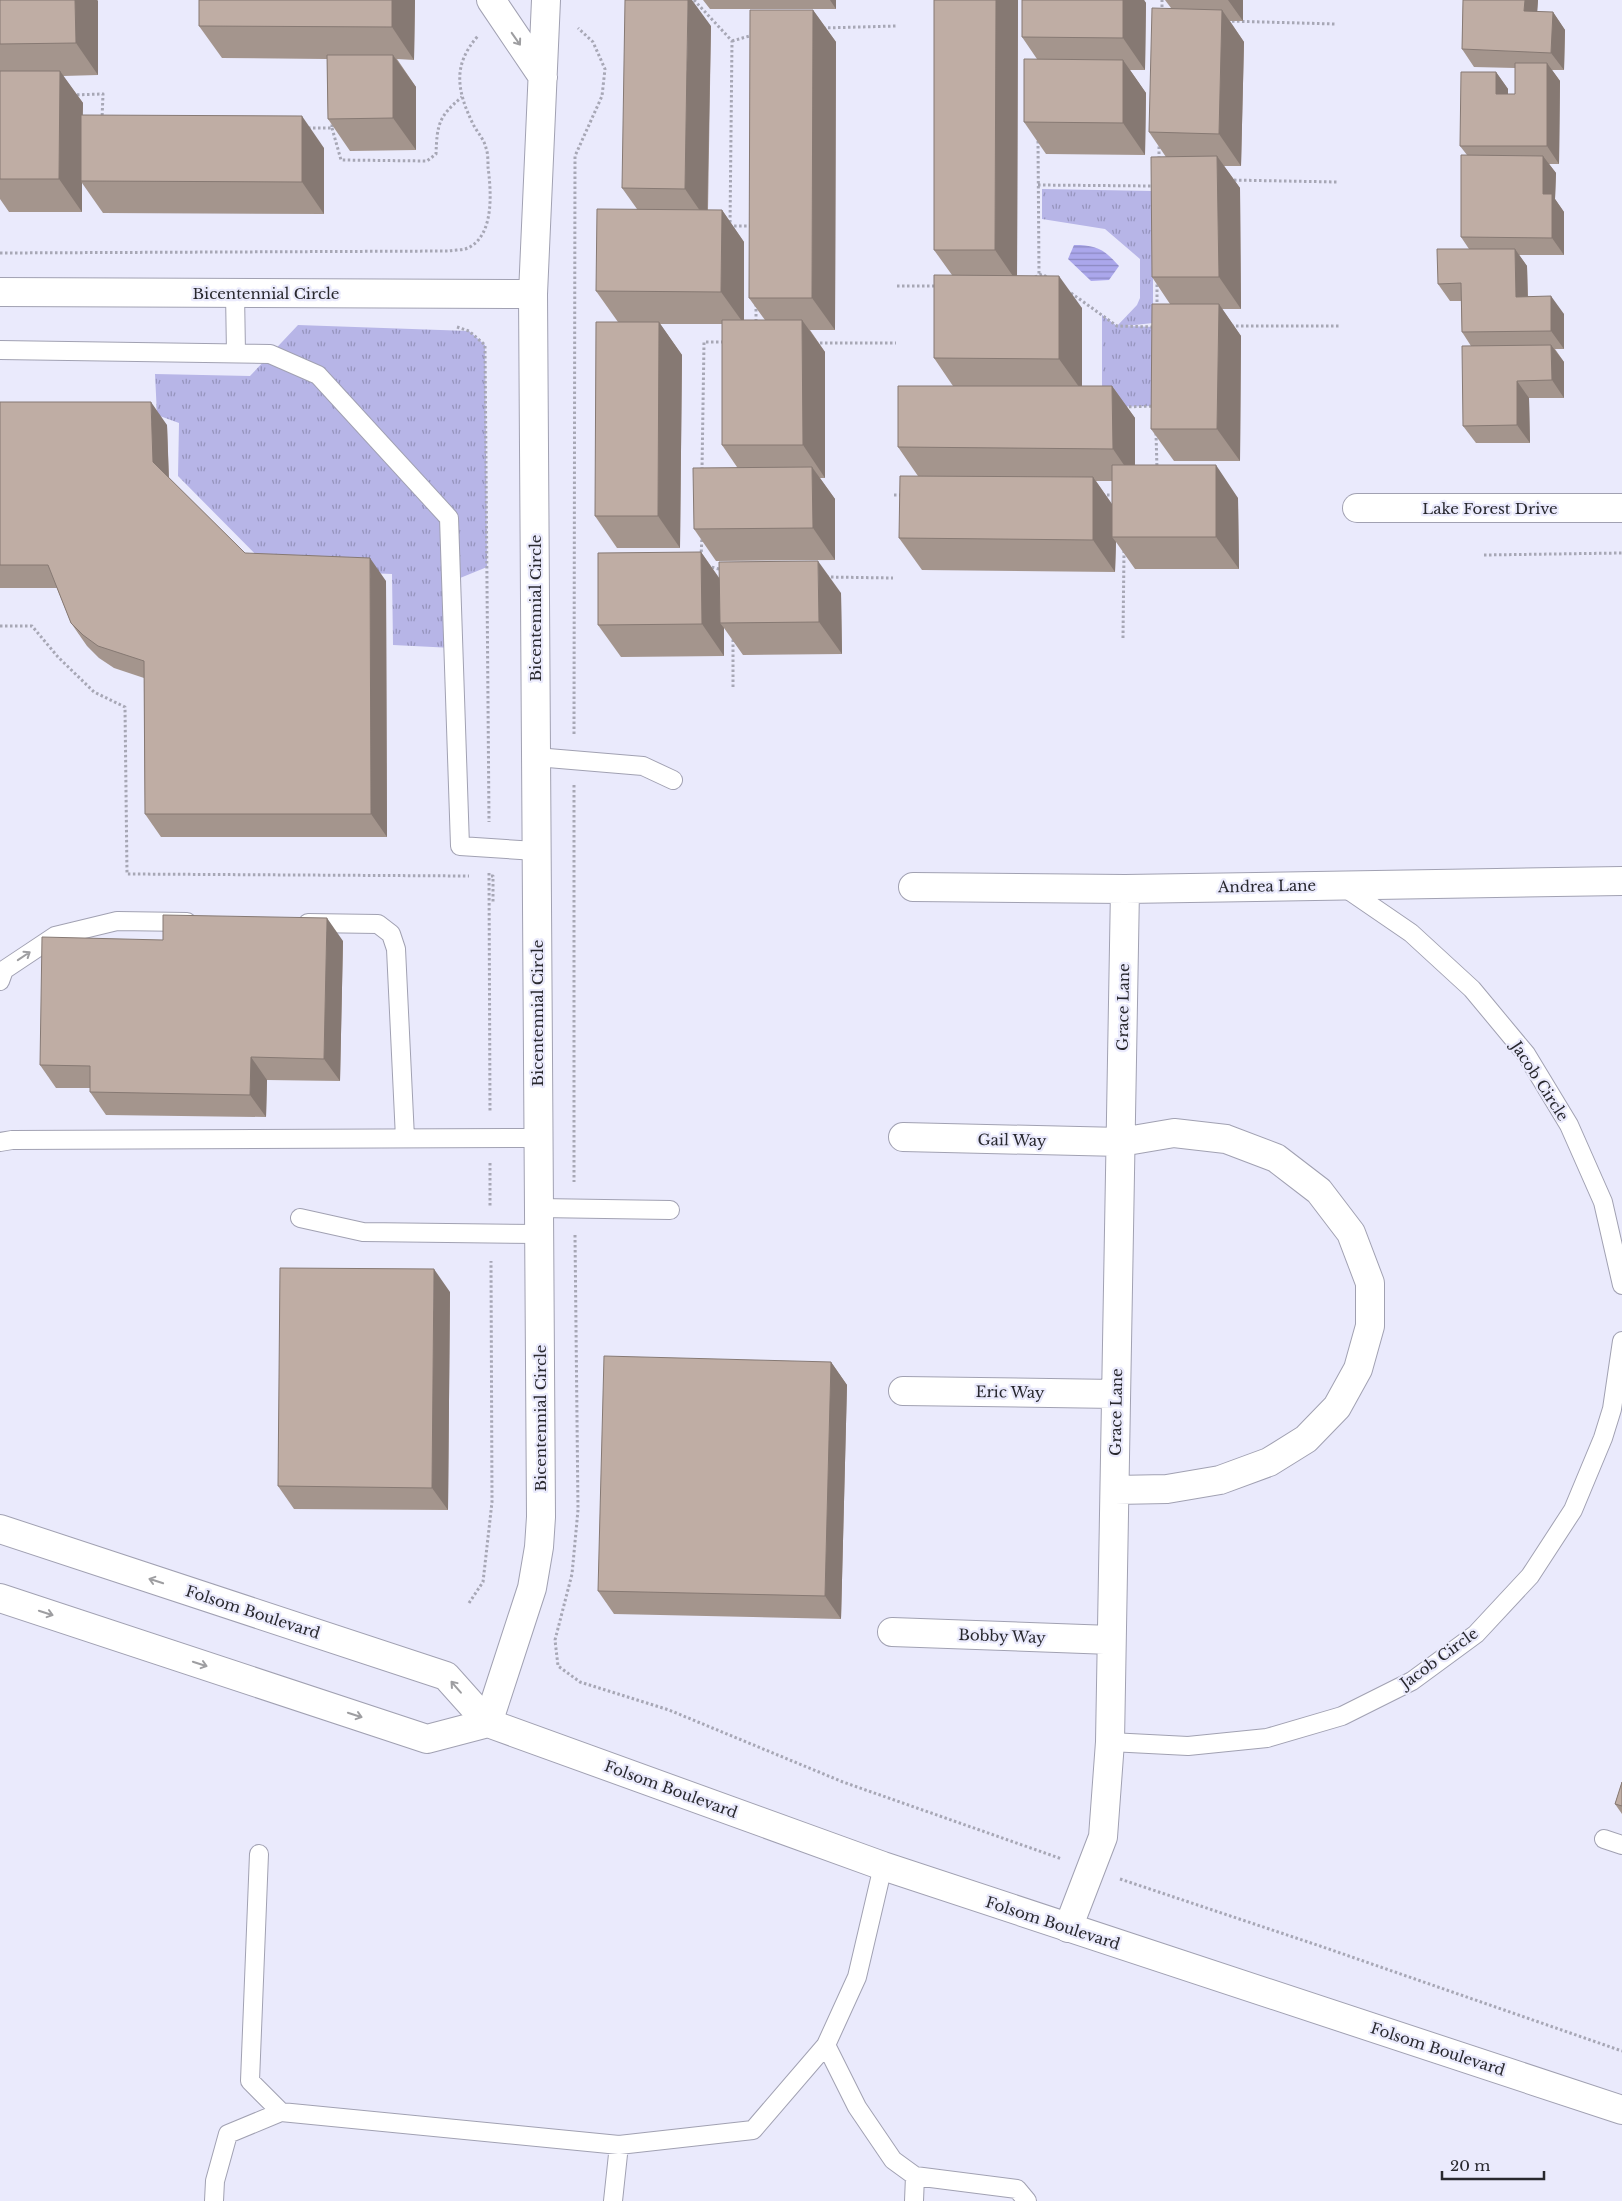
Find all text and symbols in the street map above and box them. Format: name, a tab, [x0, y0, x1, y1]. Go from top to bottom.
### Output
one-way arrow	[511, 32, 521, 46]
street label: Bicentennial Circle	[193, 284, 339, 303]
street label: Lake Forest Drive	[1422, 499, 1558, 518]
street label: Bicentennial Circle	[526, 535, 545, 681]
street label: Andrea Lane	[1217, 876, 1316, 896]
street label: Bicentennial Circle	[528, 940, 547, 1086]
one-way arrow	[17, 951, 31, 961]
street label: Grace Lane	[1113, 963, 1133, 1051]
street label: Jacob Circle	[1506, 1036, 1573, 1124]
street label: Gail Way	[977, 1130, 1047, 1150]
street label: Bicentennial Circle	[531, 1345, 550, 1491]
street label: Grace Lane	[1106, 1368, 1126, 1456]
street label: Eric Way	[975, 1382, 1045, 1402]
one-way arrow	[148, 1575, 164, 1585]
street label: Folsom Boulevard	[183, 1581, 323, 1643]
one-way arrow	[38, 1609, 54, 1618]
street label: Jacob Circle	[1395, 1623, 1482, 1694]
street label: Bobby Way	[958, 1625, 1046, 1647]
one-way arrow	[192, 1660, 208, 1669]
one-way arrow	[450, 1680, 461, 1693]
one-way arrow	[346, 1711, 362, 1721]
street label: Folsom Boulevard	[602, 1756, 740, 1822]
street label: Folsom Boulevard	[983, 1892, 1123, 1954]
street label: Folsom Boulevard	[1368, 2018, 1508, 2080]
scale bar	[1442, 2148, 1544, 2180]
text: 20 m	[1450, 2156, 1490, 2175]

